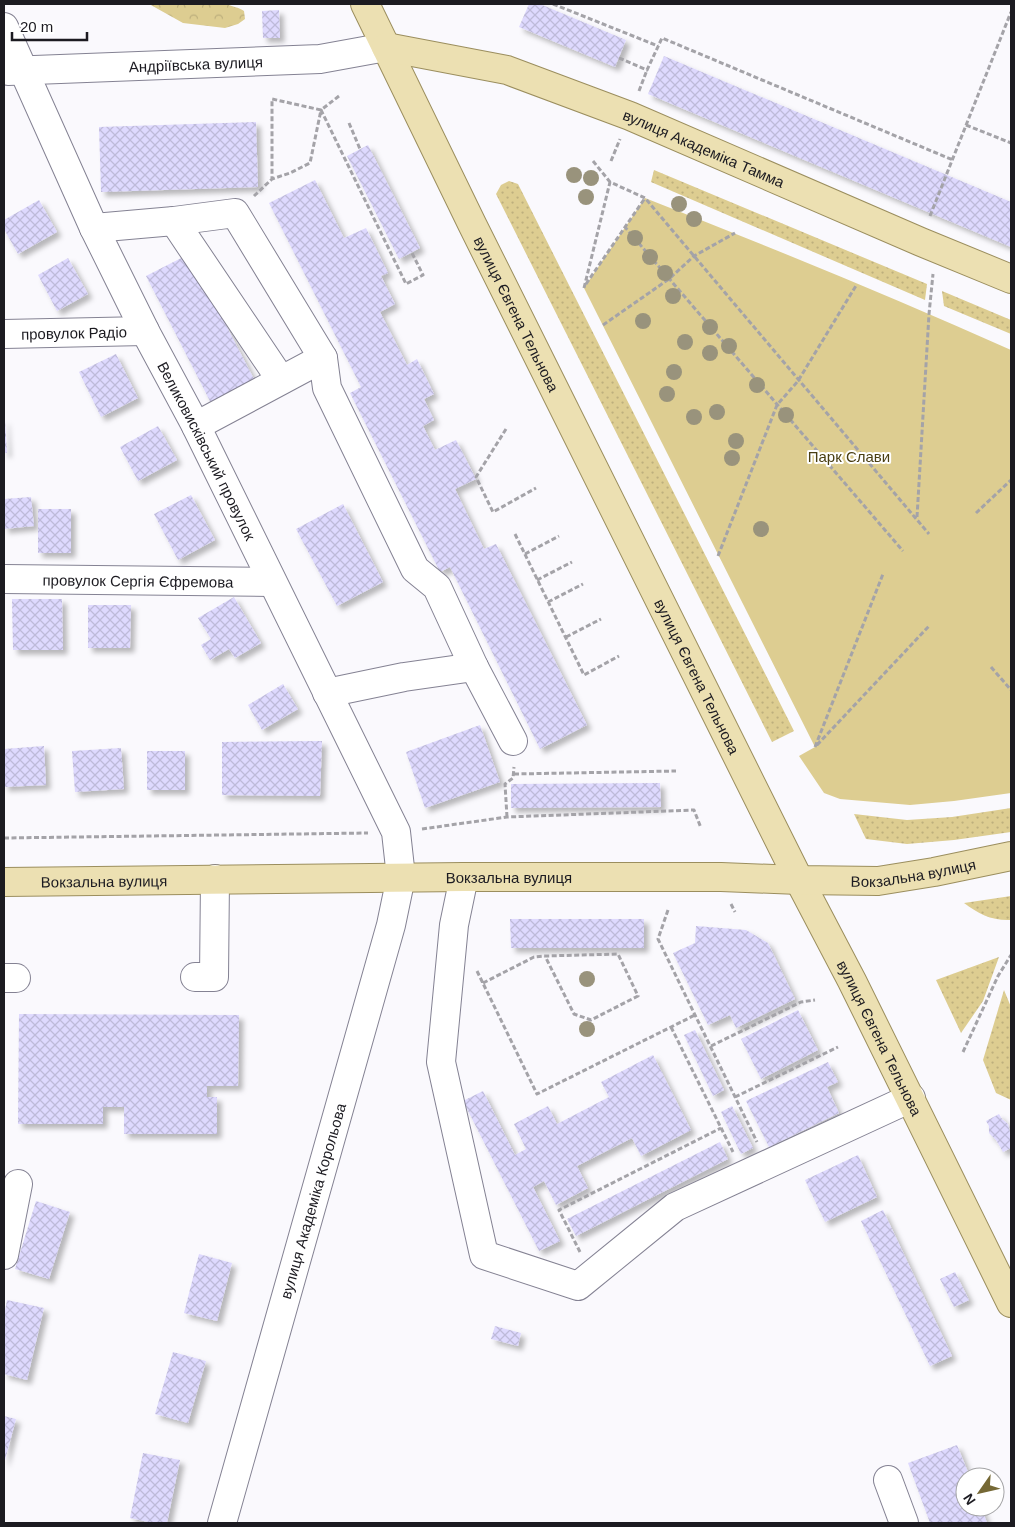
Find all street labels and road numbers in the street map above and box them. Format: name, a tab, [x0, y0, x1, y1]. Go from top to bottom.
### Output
street label: Андріївська вулиця	[128, 53, 263, 75]
street label: вулиця Академіка Тамма	[621, 106, 788, 191]
street label: вулиця Євгена Тельнова	[471, 233, 563, 395]
street label: провулок Радіо	[21, 323, 127, 342]
street label: Великовисківський провулок	[154, 359, 259, 543]
street label: провулок Сергія Єфремова	[42, 571, 234, 590]
street label: вулиця Євгена Тельнова	[652, 596, 744, 757]
street label: Вокзальна вулиця	[851, 855, 977, 890]
street label: Вокзальна вулиця	[446, 868, 572, 886]
street label: Вокзальна вулиця	[41, 872, 167, 890]
street label: вулиця Євгена Тельнова	[834, 957, 926, 1119]
street label: вулиця Академіка Корольова	[277, 1101, 349, 1301]

